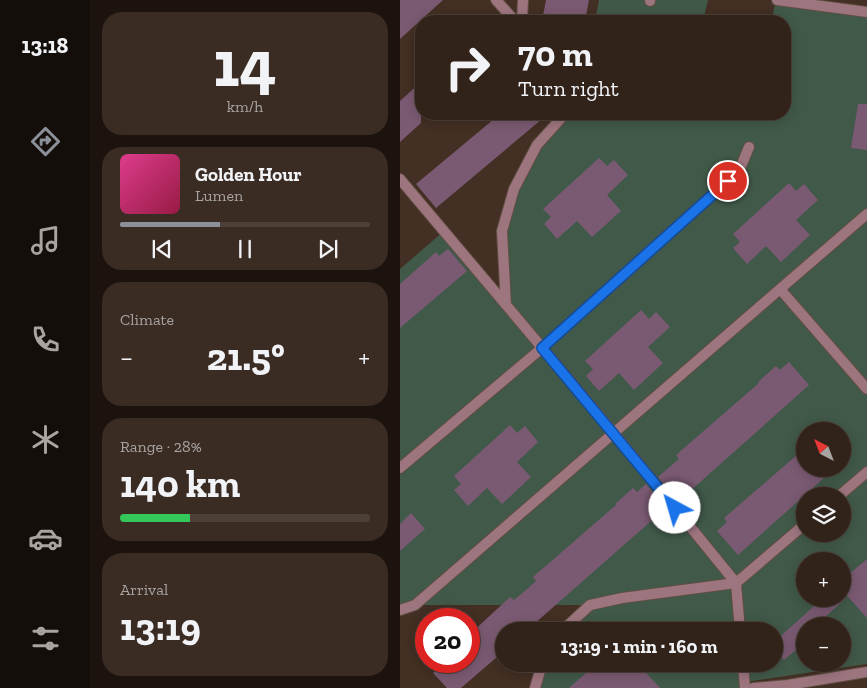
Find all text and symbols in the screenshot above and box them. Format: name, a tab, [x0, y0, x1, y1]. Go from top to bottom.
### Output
text: 14	[213, 25, 277, 103]
text: 13:18	[22, 32, 68, 59]
text: 70 m	[518, 33, 593, 75]
icon: right	[435, 35, 500, 100]
text: Turn right	[518, 75, 619, 102]
text: km/h	[227, 97, 263, 116]
icon: directions	[28, 124, 63, 159]
pin	[707, 160, 749, 202]
text: Golden Hour	[195, 163, 302, 186]
icon: arrive	[714, 167, 742, 195]
text: Lumen	[195, 186, 243, 205]
icon: music	[28, 223, 63, 258]
icon: previous	[148, 235, 176, 263]
icon: pause	[231, 235, 259, 263]
icon: next	[314, 235, 342, 263]
text: Climate	[120, 310, 174, 329]
icon: phone	[28, 322, 63, 357]
text: 21.5°	[207, 334, 285, 380]
text: −	[120, 341, 133, 374]
text: +	[358, 341, 370, 374]
icon: climate	[28, 422, 63, 457]
north arrow	[796, 422, 851, 478]
map controls	[796, 422, 851, 672]
text: Range · 28%	[120, 437, 202, 456]
text: 140 km	[120, 461, 240, 507]
position arrow	[648, 481, 700, 533]
button: layers	[796, 487, 851, 542]
icon: car	[28, 521, 63, 556]
button: +	[796, 552, 851, 607]
text: Arrival	[120, 580, 168, 599]
text: 13:19	[120, 604, 201, 650]
speed limit sign: 20	[415, 608, 480, 673]
button: −	[796, 617, 851, 672]
icon: filters	[28, 621, 63, 656]
text: 13:19 · 1 min · 160 m	[560, 635, 718, 658]

